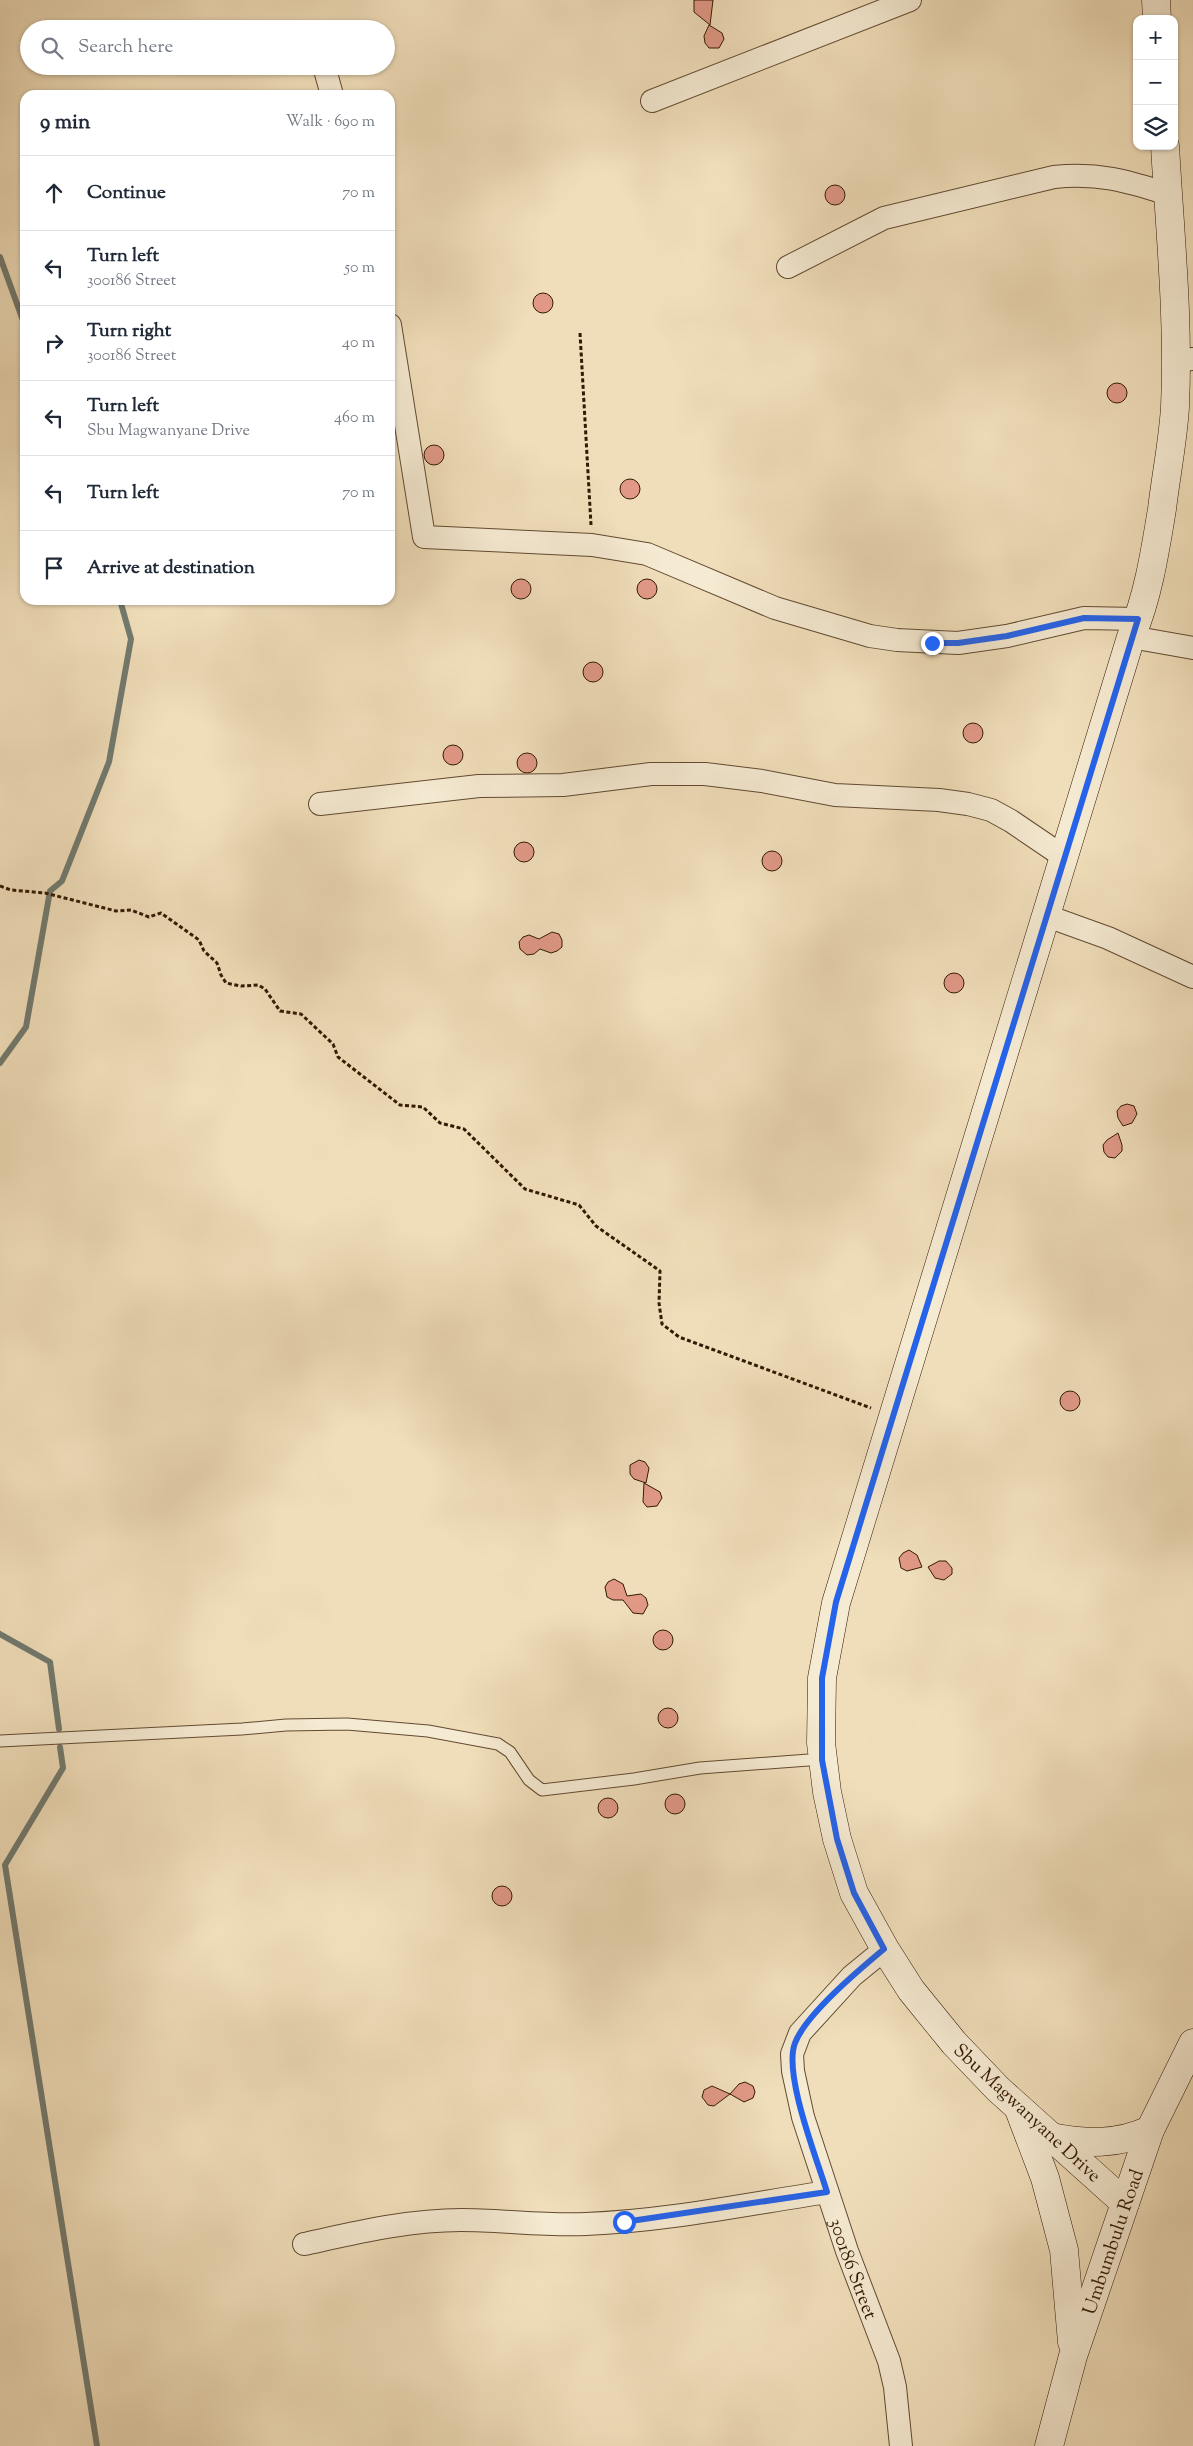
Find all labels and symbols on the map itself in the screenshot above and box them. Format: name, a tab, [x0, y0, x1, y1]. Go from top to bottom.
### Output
route end	[921, 632, 944, 655]
street label: Sbu Magwanyane Drive	[946, 2038, 1106, 2190]
street label: Umbumbulu Road	[1077, 2166, 1152, 2319]
route start	[613, 2211, 636, 2234]
street label: 300186 Street	[821, 2215, 883, 2324]

